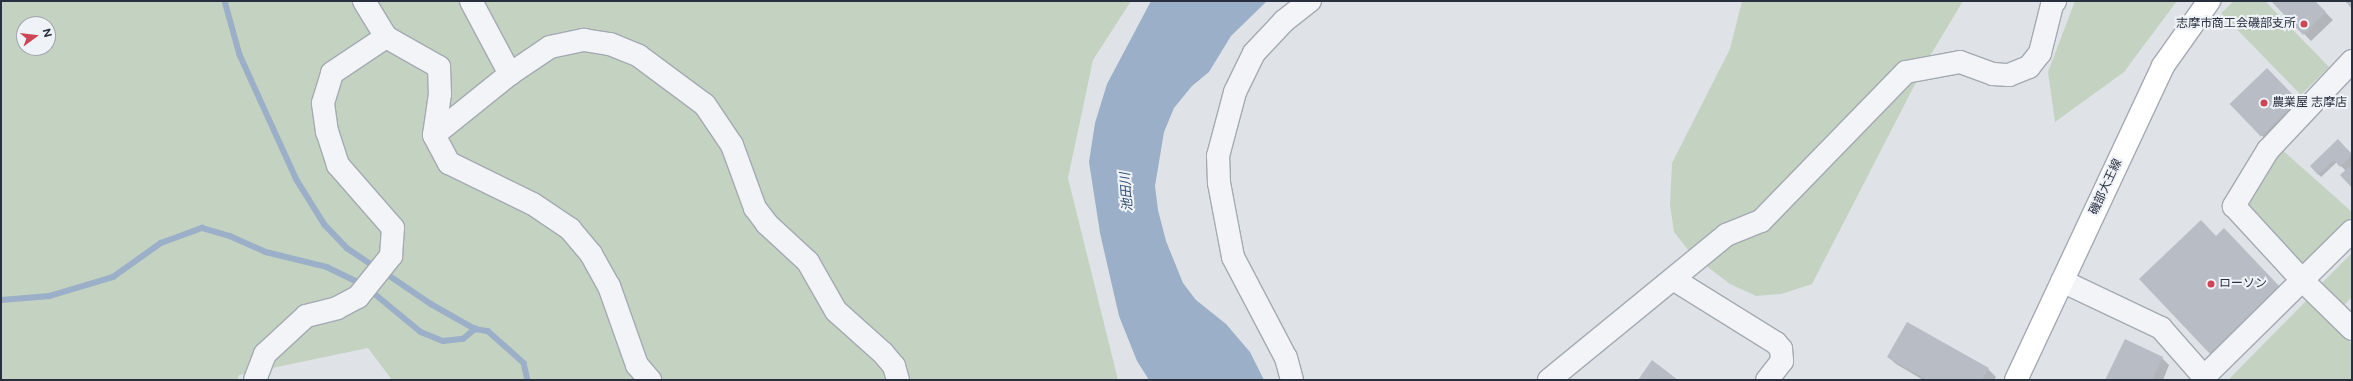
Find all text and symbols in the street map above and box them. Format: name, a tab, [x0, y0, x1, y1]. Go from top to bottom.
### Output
north arrow	[16, 16, 56, 56]
place label: 志摩市商工会磯部支所	[2176, 17, 2296, 31]
marker: 志摩市商工会磯部支所	[2299, 19, 2309, 29]
text: N	[40, 27, 54, 39]
place label: 農業屋 志摩店	[2272, 96, 2347, 110]
marker: 農業屋 志摩店	[2259, 98, 2269, 108]
street label: 磯部大王線	[2087, 157, 2125, 217]
water label: 池田川	[1118, 172, 1136, 212]
place label: ローソン	[2219, 277, 2267, 291]
marker: ローソン	[2206, 279, 2216, 289]

